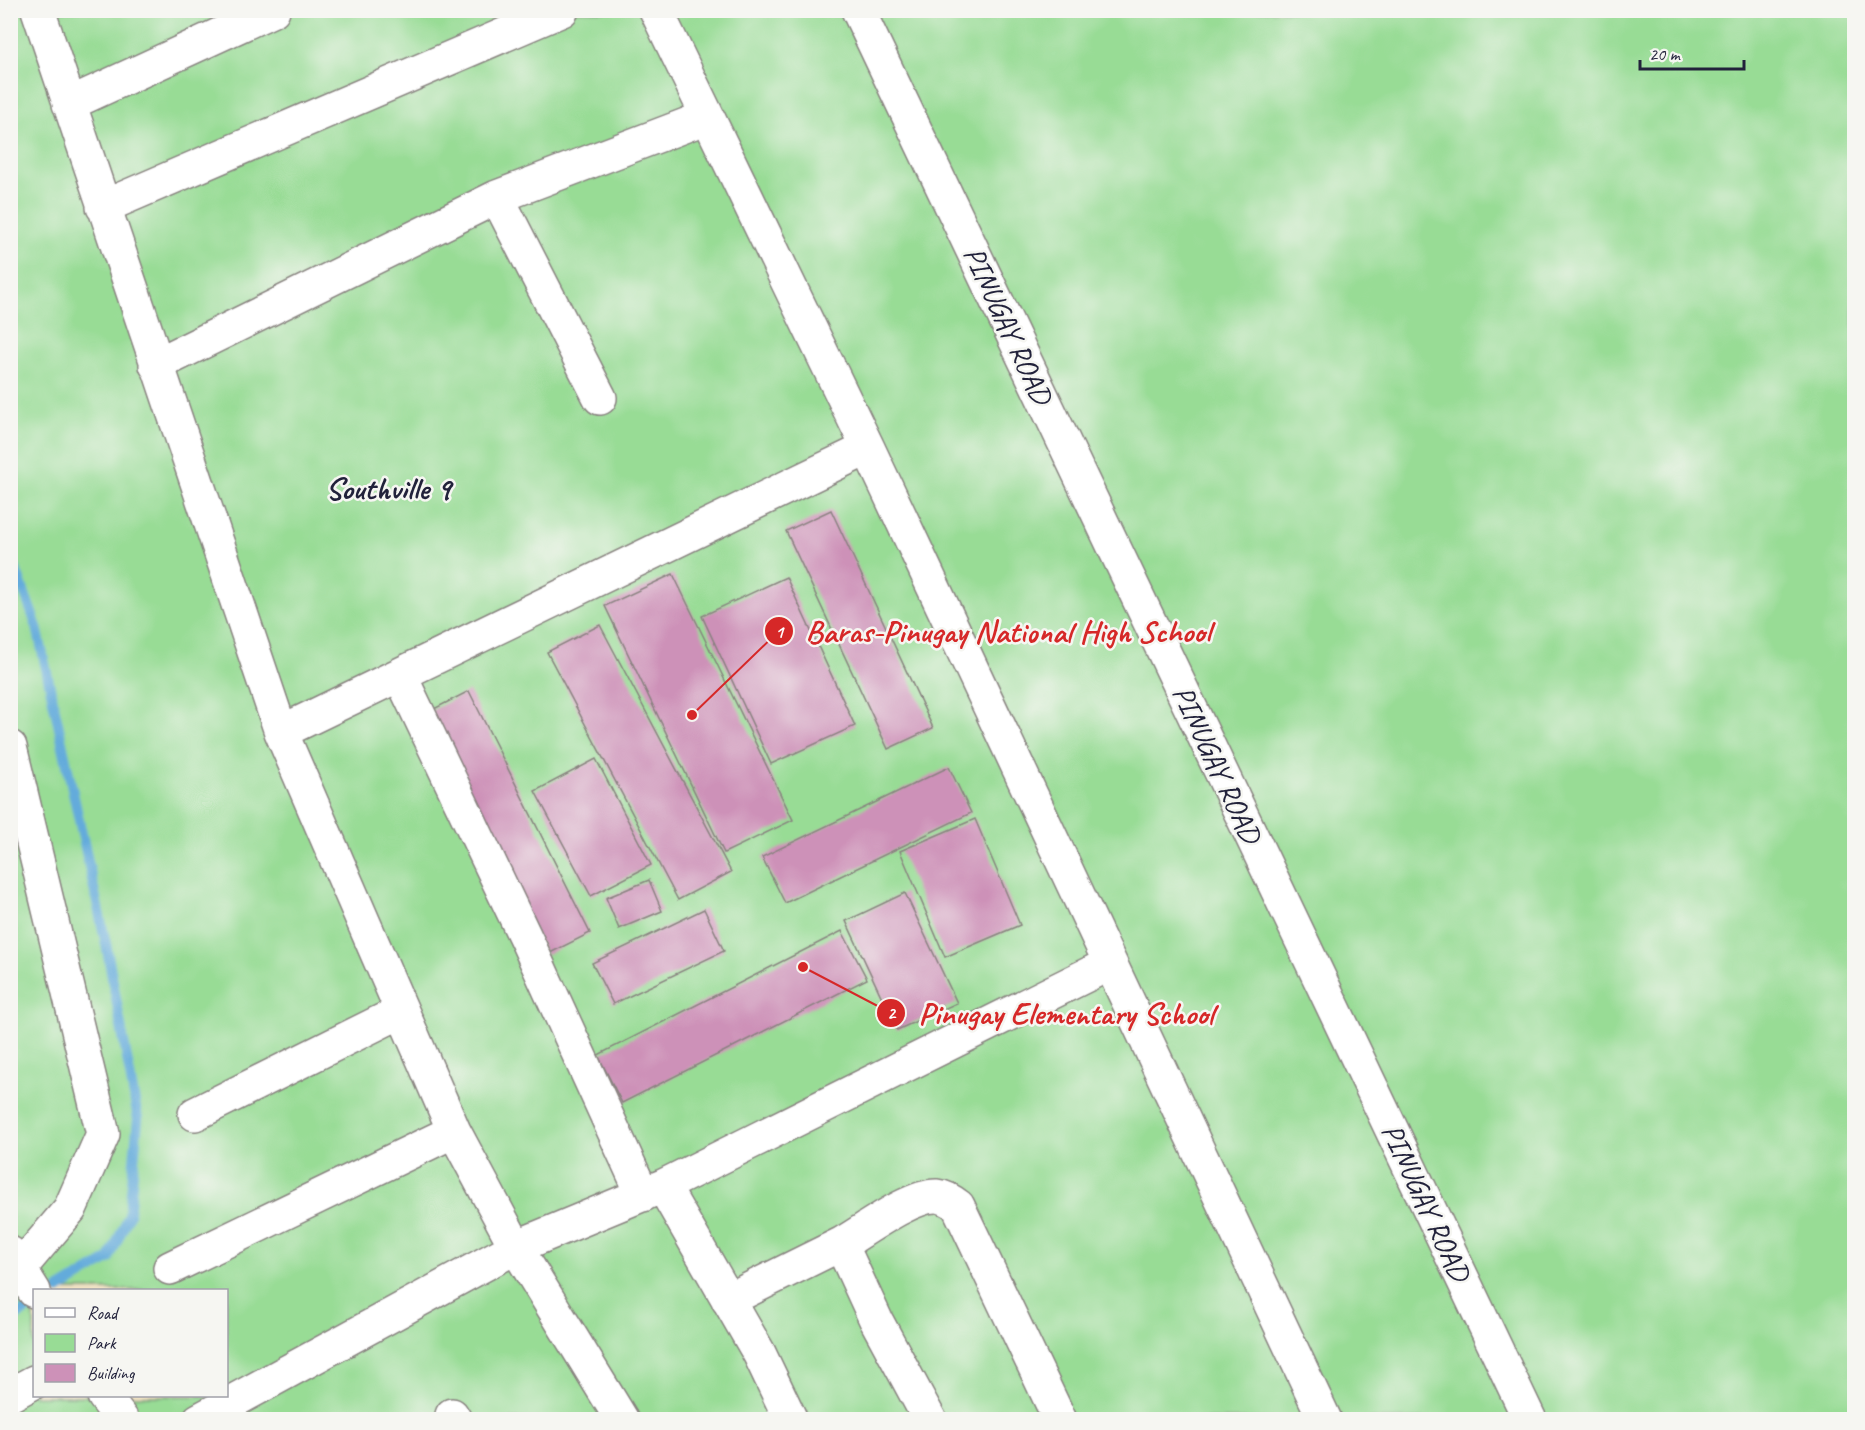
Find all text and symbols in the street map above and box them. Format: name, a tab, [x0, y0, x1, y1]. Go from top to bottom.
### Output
scale bar	[1640, 33, 1744, 71]
text: 20 m	[1649, 43, 1682, 65]
street label: PINUGAY ROAD	[955, 240, 1062, 412]
district label: Southville 9	[325, 468, 455, 509]
callout: Baras-Pinugay National High School	[764, 606, 1222, 656]
text: Baras-Pinugay National High School	[806, 611, 1217, 652]
text: 1	[775, 621, 785, 643]
street label: PINUGAY ROAD	[1164, 679, 1271, 851]
callout: Pinugay Elementary School	[876, 988, 1225, 1038]
text: Pinugay Elementary School	[919, 993, 1220, 1034]
text: 2	[887, 1002, 897, 1024]
street label: PINUGAY ROAD	[1373, 1117, 1480, 1289]
legend	[33, 1289, 228, 1397]
text: Road	[87, 1302, 120, 1324]
text: Park	[87, 1332, 117, 1354]
text: Building	[87, 1362, 136, 1384]

